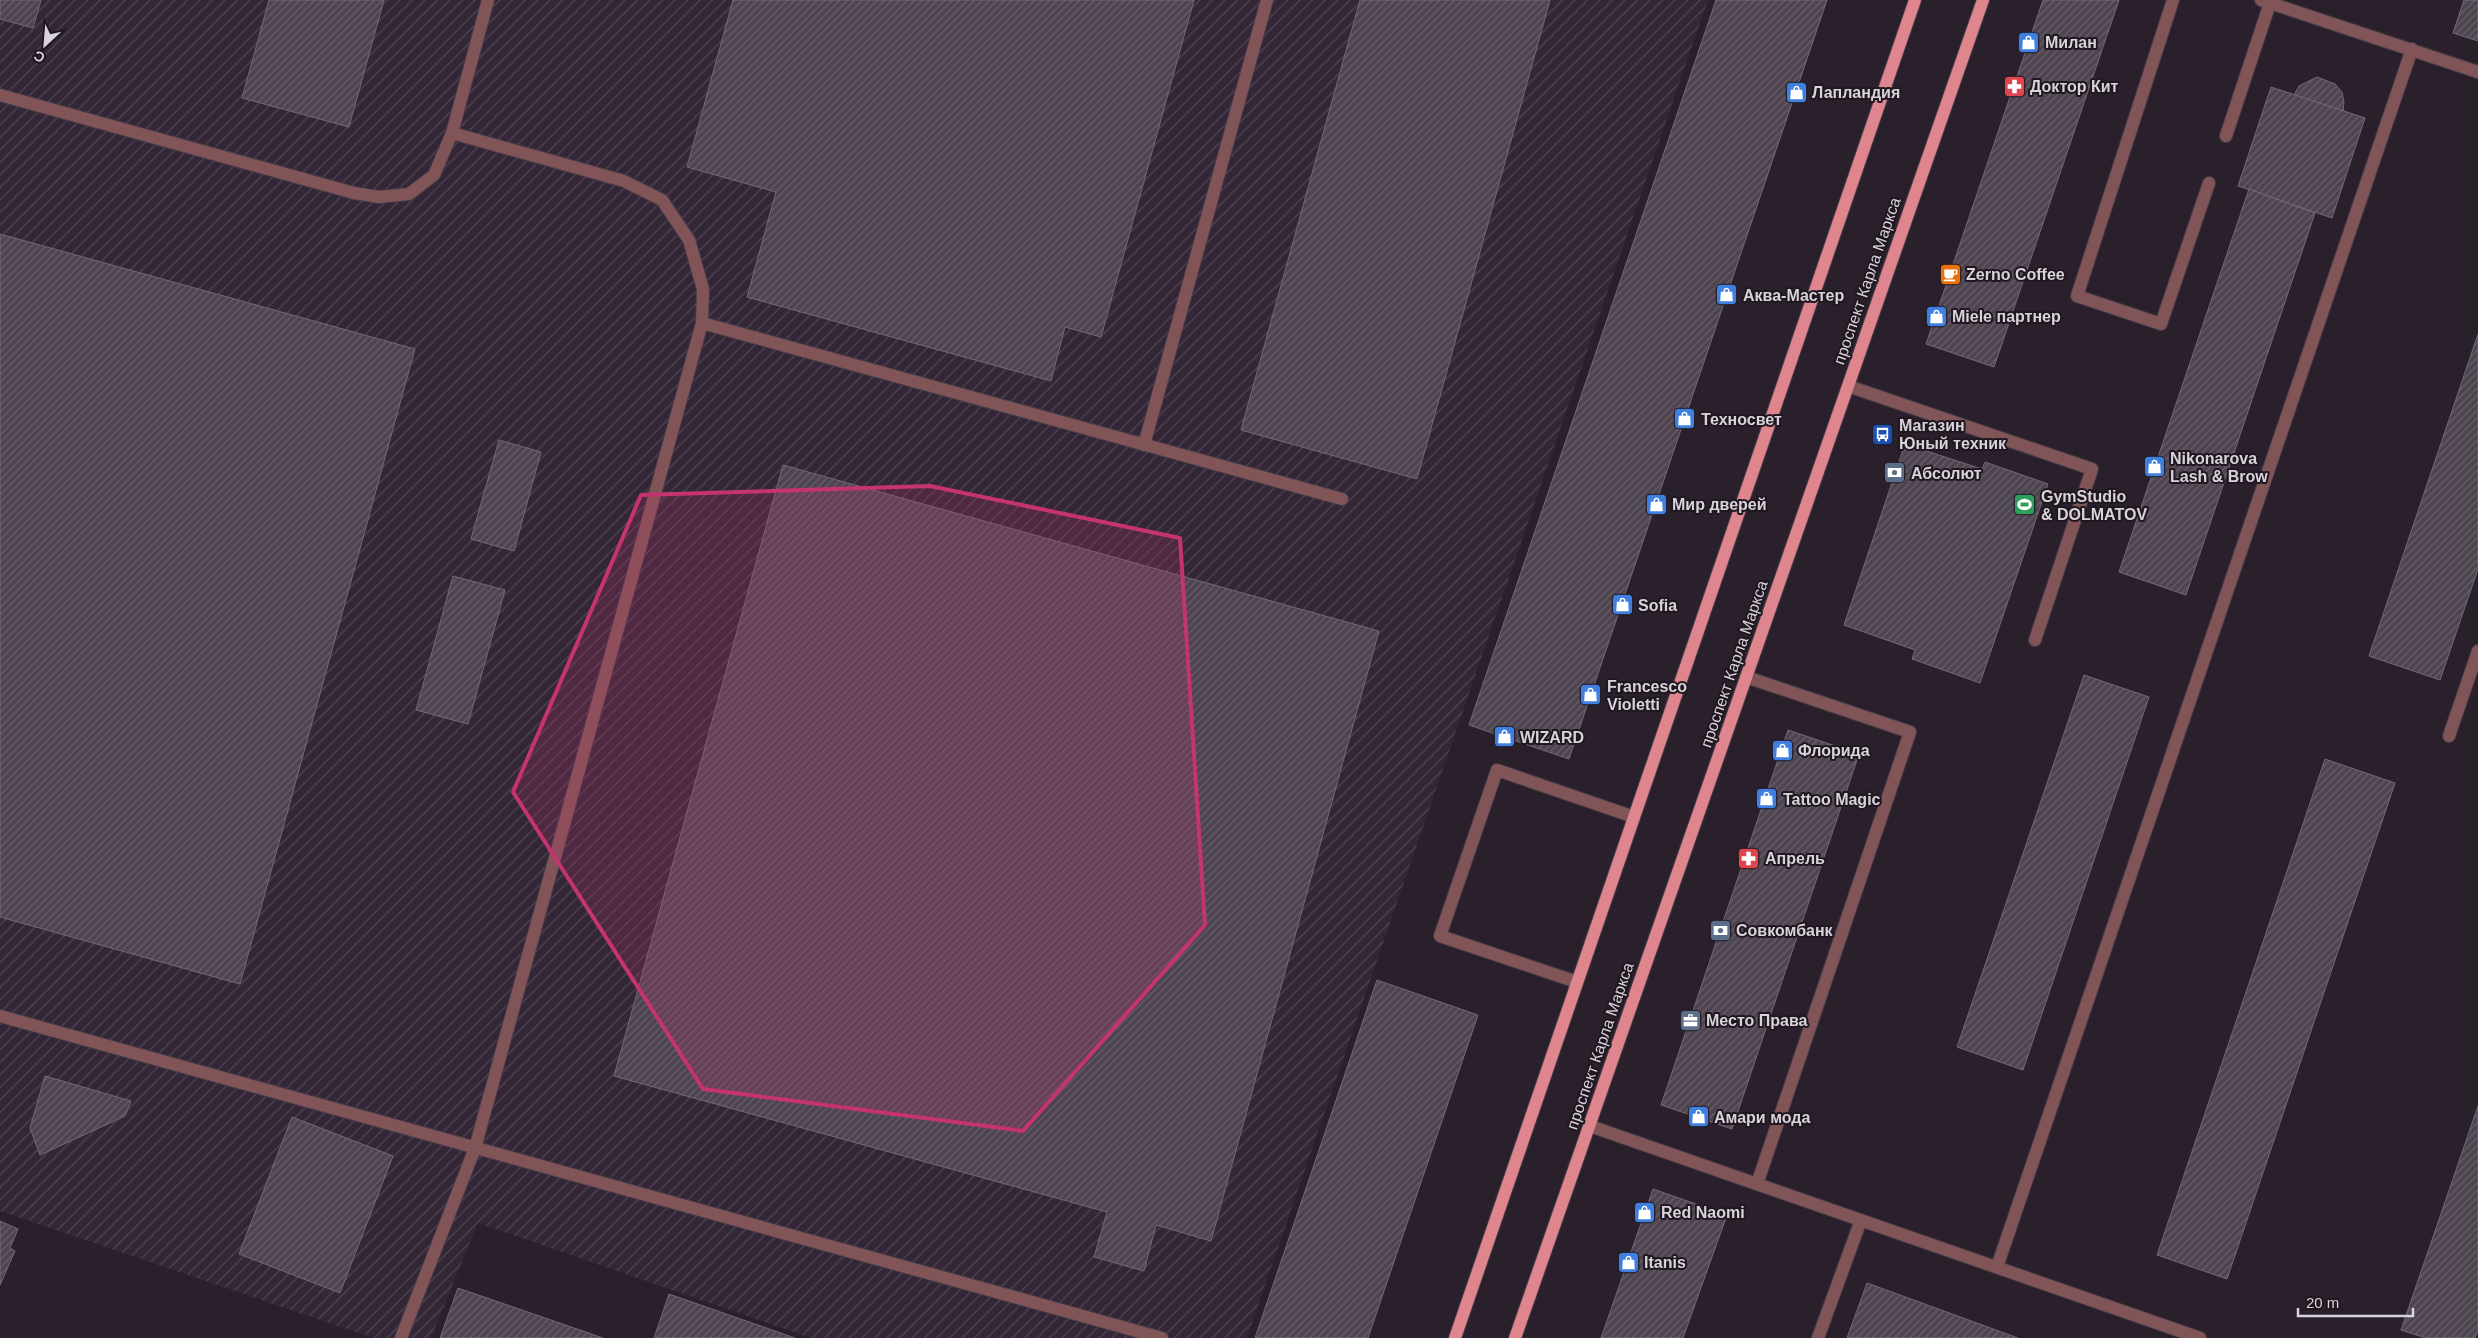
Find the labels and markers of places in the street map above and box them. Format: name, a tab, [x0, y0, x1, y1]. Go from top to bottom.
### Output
shop icon: Милан	[2017, 30, 2041, 54]
place label: Милан	[2045, 34, 2097, 51]
pharmacy icon: Доктор Кит	[2002, 74, 2026, 98]
place label: Доктор Кит	[2030, 78, 2119, 95]
shop icon: Лапландия	[1784, 80, 1808, 104]
place label: Лапландия	[1812, 84, 1900, 101]
cafe icon: Zerno Coffee	[1938, 262, 1962, 286]
place label: Zerno Coffee	[1966, 266, 2065, 283]
shop icon: Аква-Мастер	[1715, 283, 1739, 307]
place label: Аква-Мастер	[1743, 287, 1844, 304]
shop icon: Miele партнер	[1924, 304, 1948, 328]
place label: Miele партнер	[1952, 308, 2061, 325]
shop icon: Техносвет	[1673, 407, 1697, 431]
place label: Техносвет	[1701, 411, 1782, 428]
place label: Магазин Юный техник	[1899, 417, 2007, 452]
bus stop icon: Магазин Юный техник	[1871, 422, 1895, 446]
place label: Nikonarova Lash & Brow	[2170, 450, 2268, 485]
shop icon: Nikonarova Lash & Brow	[2142, 455, 2166, 479]
bank icon: Абсолют	[1883, 461, 1907, 485]
place label: Абсолют	[1911, 465, 1982, 482]
place label: GymStudio & DOLMATOV	[2041, 488, 2147, 523]
shop icon: Мир дверей	[1644, 492, 1668, 516]
sports icon: GymStudio & DOLMATOV	[2013, 493, 2037, 517]
place label: Мир дверей	[1672, 496, 1767, 513]
shop icon: Sofia	[1610, 593, 1634, 617]
place label: Sofia	[1638, 597, 1677, 614]
place label: Francesco Violetti	[1607, 678, 1687, 713]
shop icon: Francesco Violetti	[1579, 683, 1603, 707]
shop icon: WIZARD	[1492, 725, 1516, 749]
place label: WIZARD	[1520, 729, 1584, 746]
shop icon: Флорида	[1770, 738, 1794, 762]
place label: Флорида	[1798, 742, 1870, 759]
shop icon: Tattoo Magic	[1755, 787, 1779, 811]
place label: Tattoo Magic	[1783, 791, 1881, 808]
pharmacy icon: Апрель	[1737, 846, 1761, 870]
place label: Апрель	[1765, 850, 1825, 867]
bank icon: Совкомбанк	[1708, 918, 1732, 942]
place label: Совкомбанк	[1736, 922, 1834, 939]
office icon: Место Права	[1678, 1008, 1702, 1032]
place label: Место Права	[1706, 1012, 1808, 1029]
shop icon: Амари мода	[1686, 1105, 1710, 1129]
place label: Амари мода	[1714, 1109, 1810, 1126]
shop icon: Red Naomi	[1633, 1200, 1657, 1224]
place label: Red Naomi	[1661, 1204, 1745, 1221]
shop icon: Itanis	[1616, 1250, 1640, 1274]
place label: Itanis	[1644, 1254, 1686, 1271]

